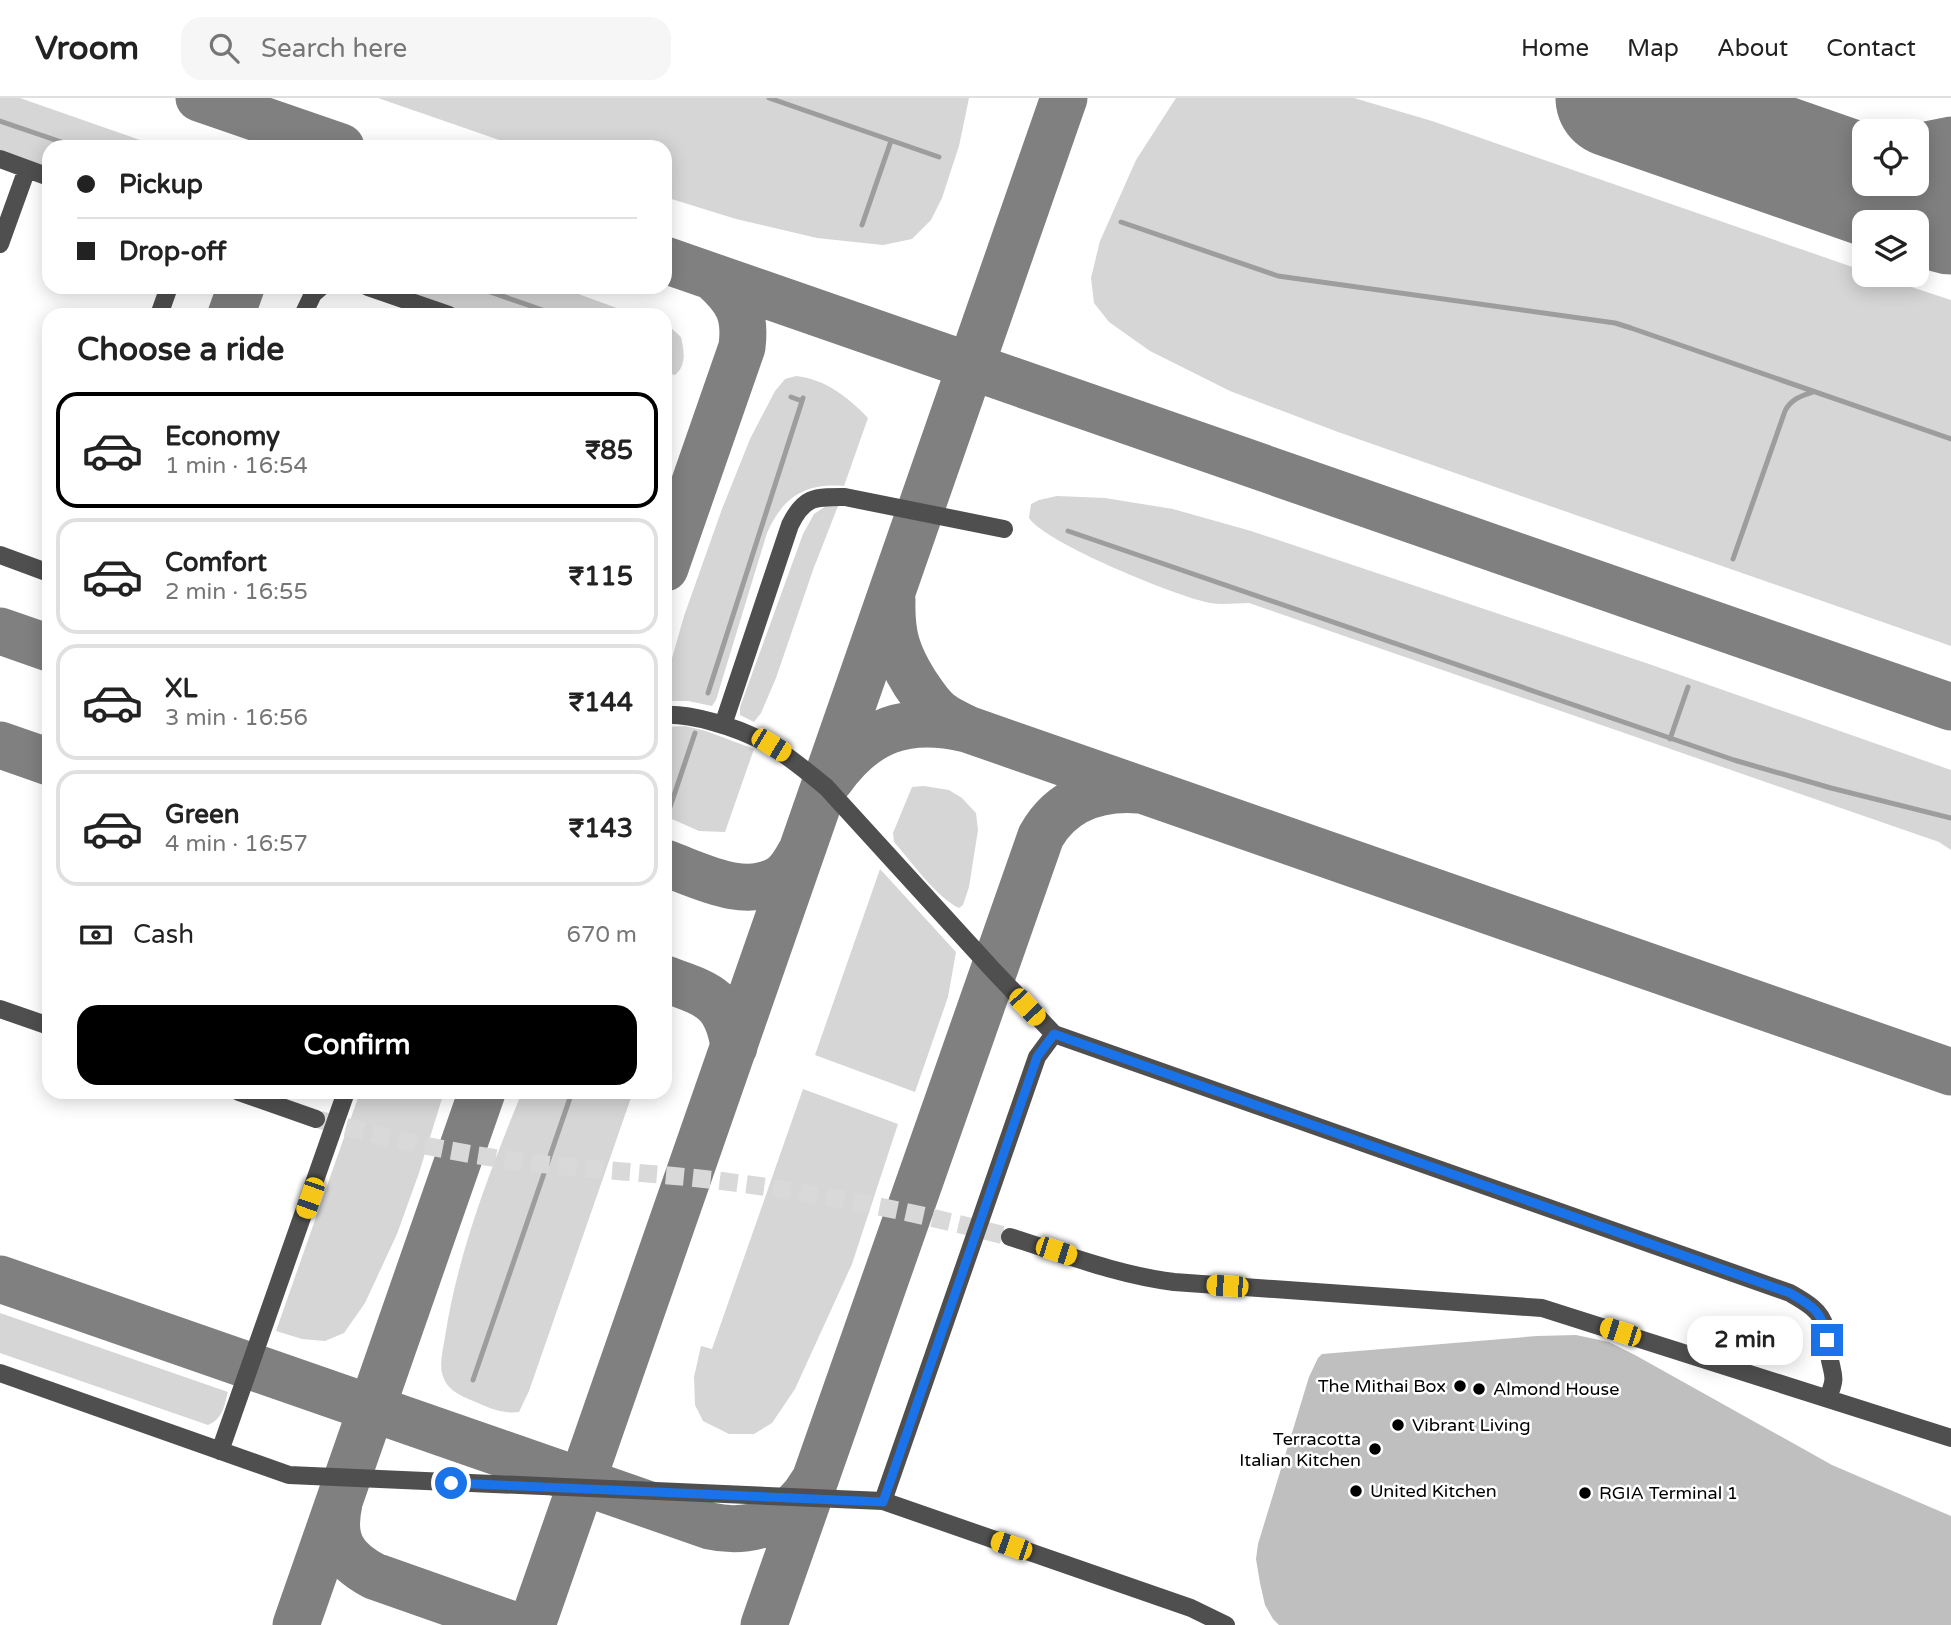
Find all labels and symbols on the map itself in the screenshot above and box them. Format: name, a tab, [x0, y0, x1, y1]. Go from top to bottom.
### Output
car	[748, 725, 795, 765]
car	[1005, 984, 1050, 1030]
car	[294, 1175, 327, 1221]
car	[1033, 1235, 1080, 1267]
car	[1206, 1274, 1249, 1298]
car	[1597, 1316, 1644, 1348]
callout: 2 min	[1687, 1316, 1802, 1364]
route end	[1811, 1324, 1843, 1356]
place label: The Mithai Box	[1318, 1375, 1446, 1397]
marker: The Mithai Box	[1452, 1378, 1468, 1394]
place label: Almond House	[1493, 1378, 1619, 1400]
marker: Almond House	[1471, 1381, 1487, 1397]
place label: Vibrant Living	[1412, 1414, 1531, 1436]
marker: Vibrant Living	[1390, 1417, 1406, 1433]
place label: Terracotta Italian Kitchen	[1239, 1428, 1361, 1471]
marker: Terracotta Italian Kitchen	[1367, 1441, 1383, 1457]
route start	[435, 1467, 467, 1499]
place label: United Kitchen	[1370, 1480, 1497, 1502]
place label: RGIA Terminal 1	[1599, 1482, 1738, 1504]
marker: United Kitchen	[1348, 1483, 1364, 1499]
marker: RGIA Terminal 1	[1577, 1485, 1593, 1501]
car	[988, 1529, 1035, 1563]

